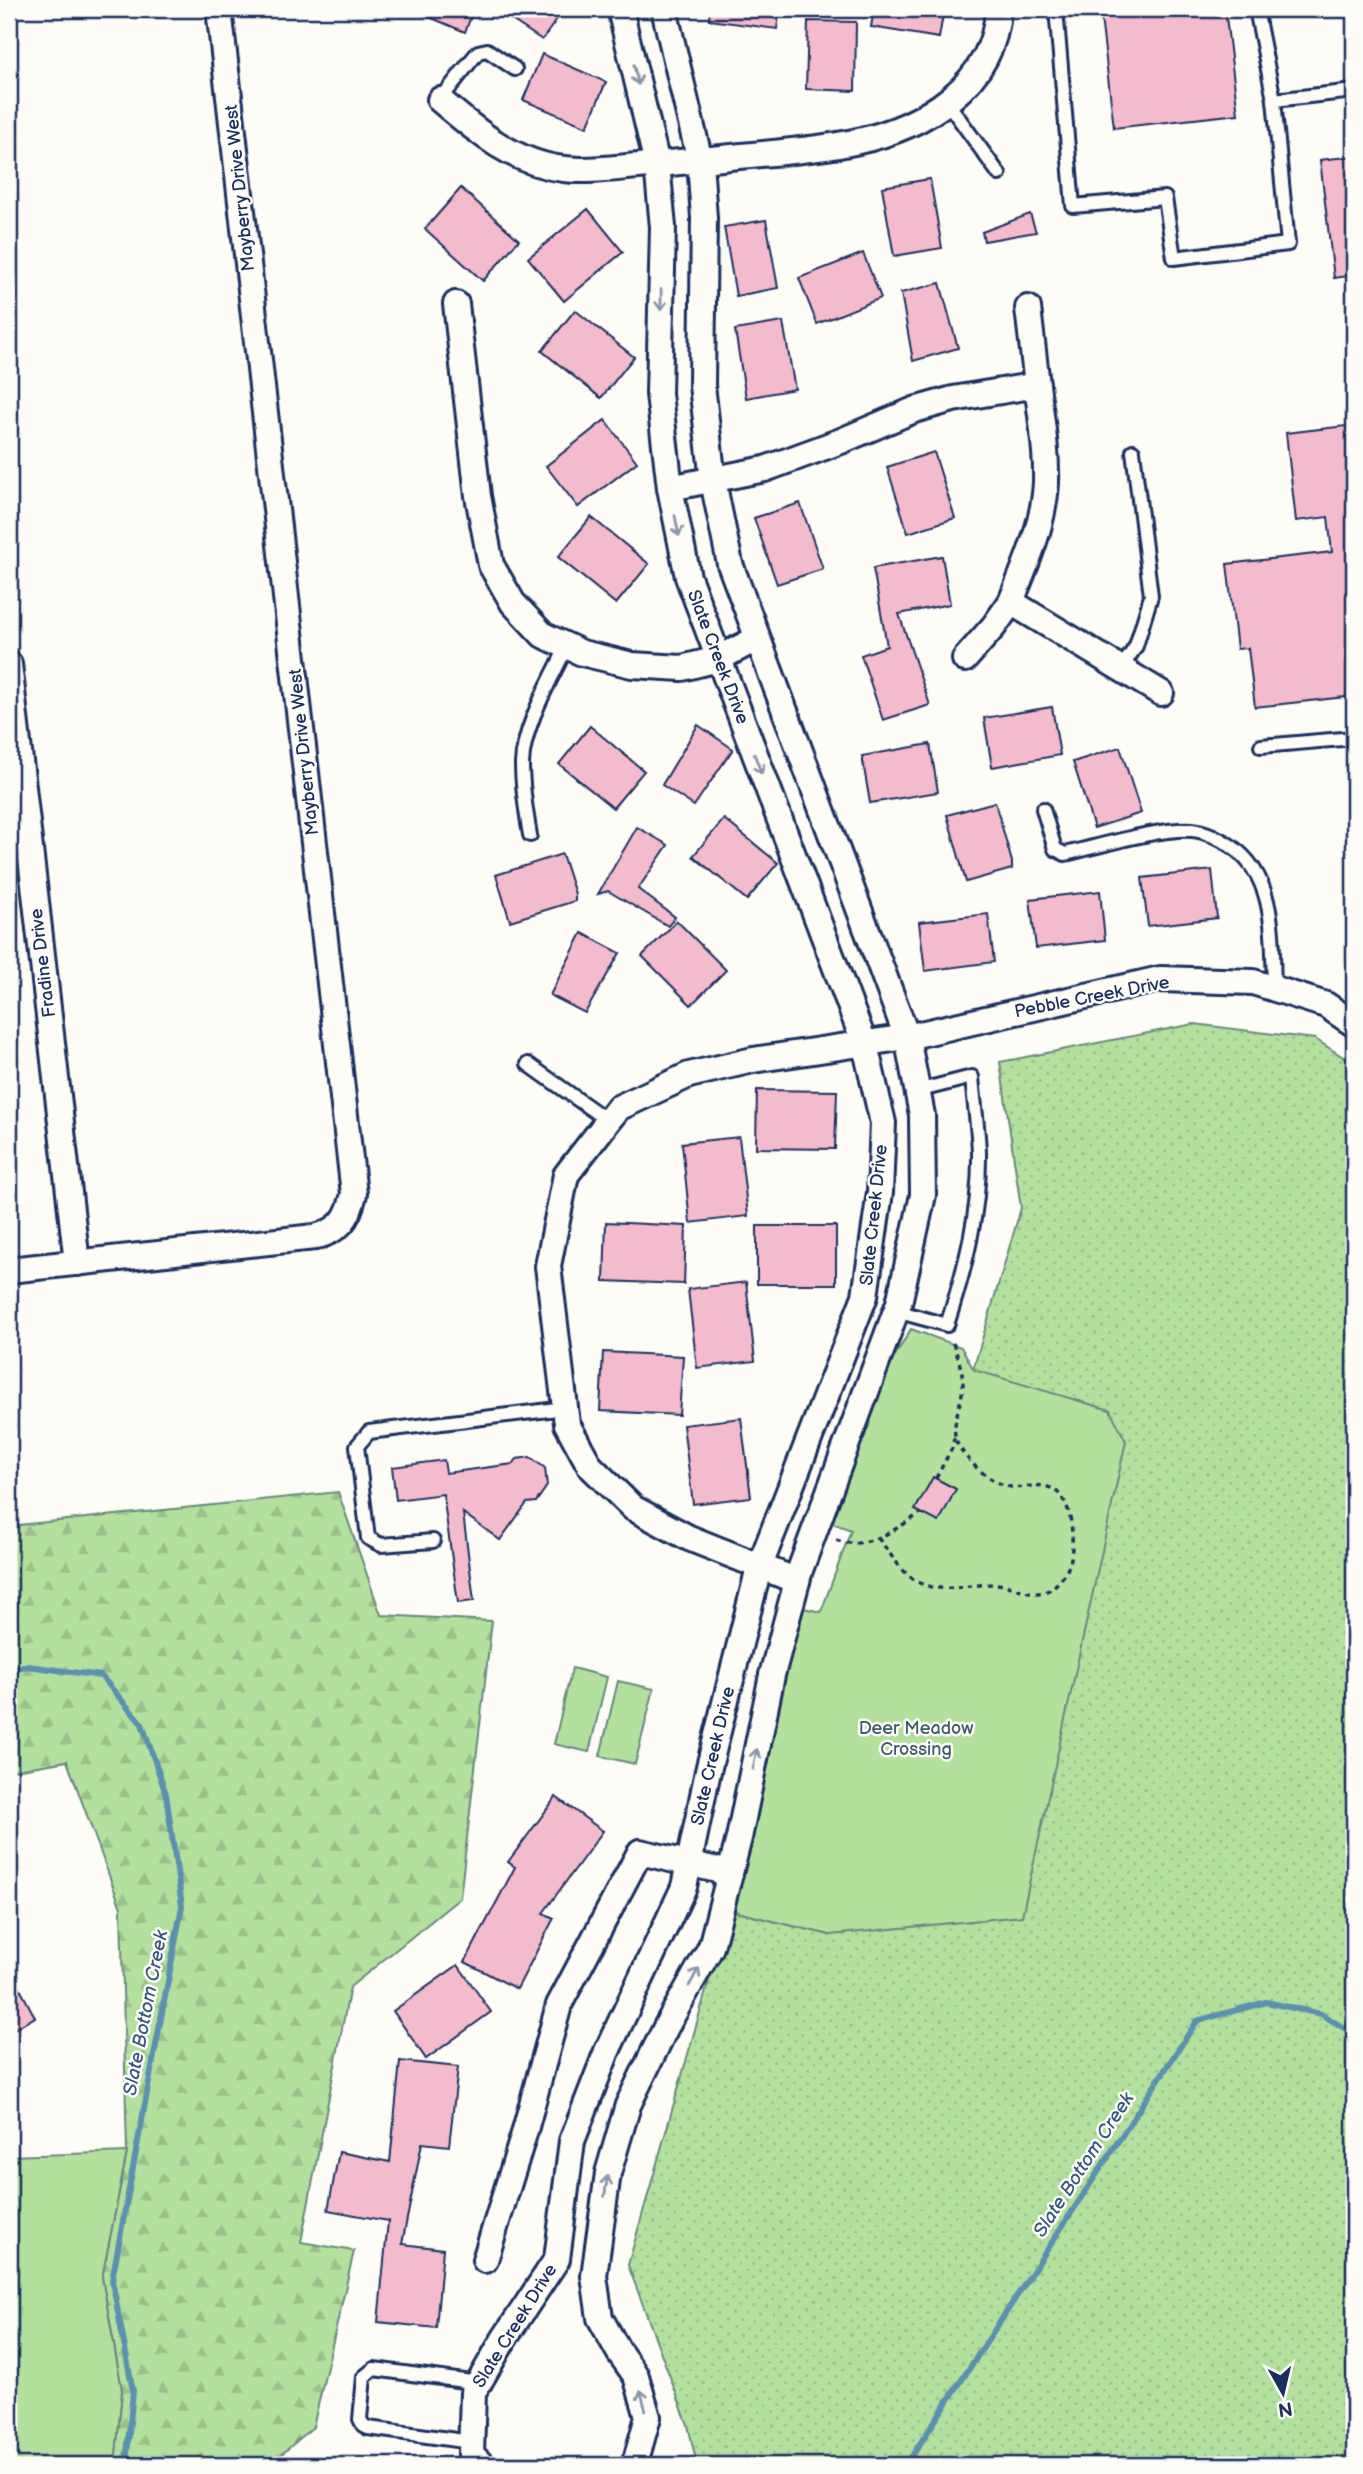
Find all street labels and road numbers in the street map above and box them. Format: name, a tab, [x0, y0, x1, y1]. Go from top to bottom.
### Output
street label: Mayberry Drive West	[221, 103, 259, 272]
street label: Slate Creek Drive	[683, 587, 753, 727]
street label: Mayberry Drive West	[285, 667, 323, 836]
street label: Fradine Drive	[26, 907, 60, 1019]
street label: Pebble Creek Drive	[1013, 972, 1172, 1022]
street label: Slate Creek Drive	[856, 1143, 892, 1287]
street label: Slate Creek Drive	[687, 1684, 739, 1827]
street label: Slate Creek Drive	[469, 2260, 562, 2392]

